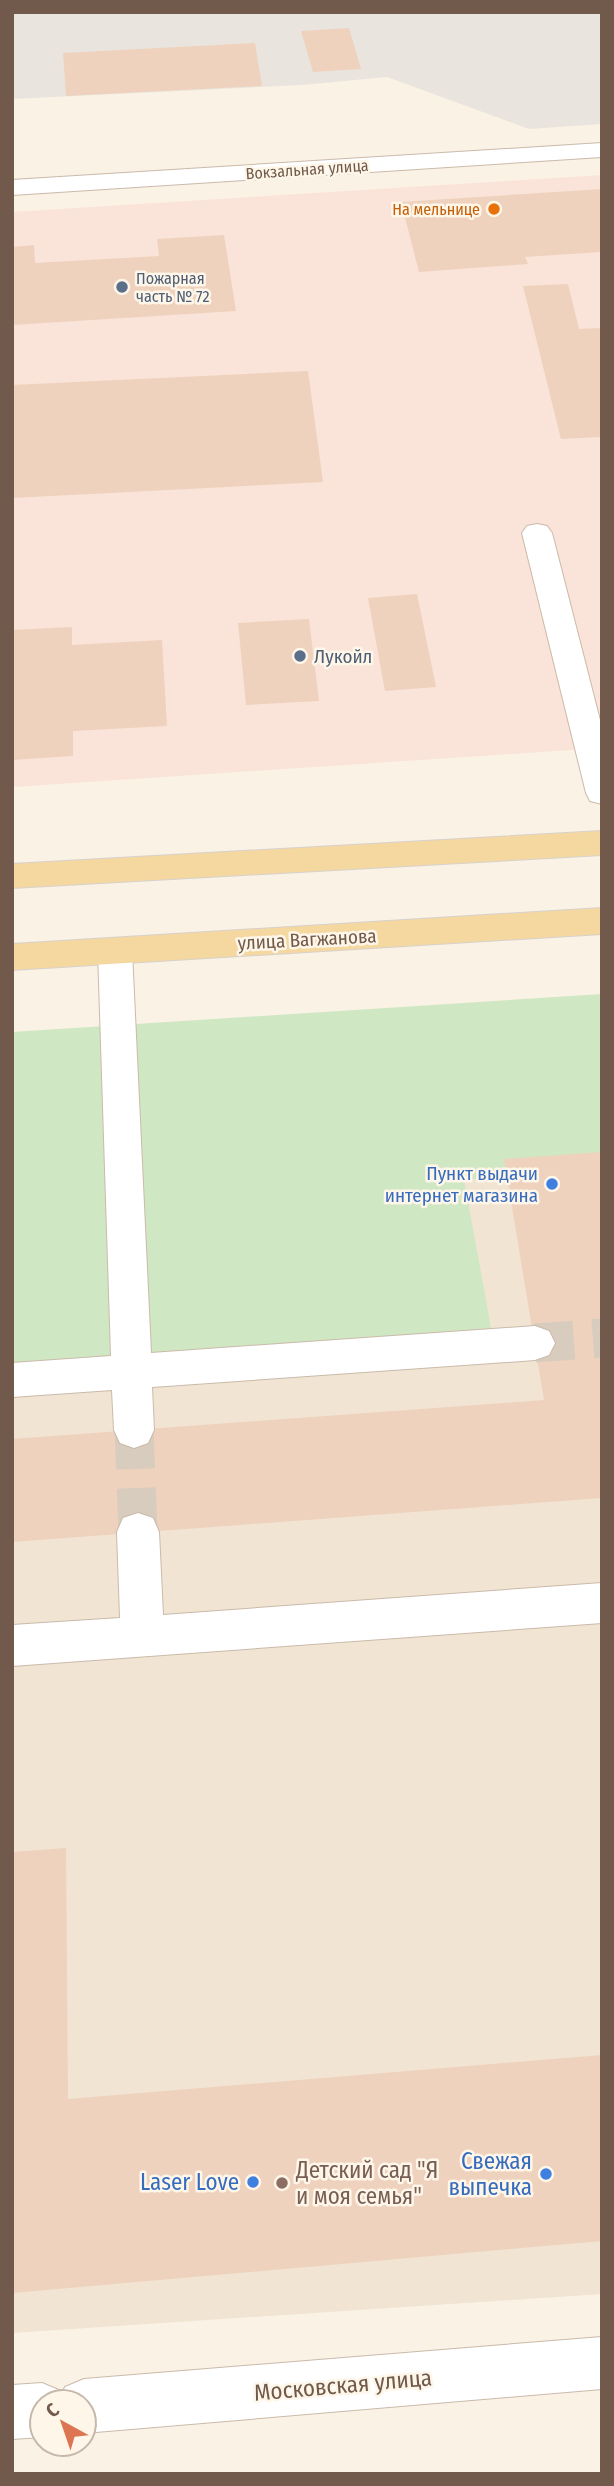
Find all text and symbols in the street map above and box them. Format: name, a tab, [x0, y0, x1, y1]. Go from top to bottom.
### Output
street label: Вокзальная улица	[245, 156, 369, 183]
place label: На мельнице	[392, 200, 480, 219]
marker: На мельнице	[486, 201, 502, 217]
place label: Пожарная часть № 72	[136, 269, 209, 306]
marker: Пожарная часть № 72	[114, 279, 130, 295]
place label: Лукойл	[314, 645, 372, 668]
marker: Лукойл	[292, 648, 308, 664]
street label: улица Вагжанова	[237, 924, 377, 955]
place label: Пункт выдачи интернет магазина	[385, 1162, 538, 1207]
marker: Пункт выдачи интернет магазина	[544, 1176, 560, 1192]
place label: Свежая выпечка	[449, 2147, 532, 2201]
place label: Детский сад "Я и моя семья"	[295, 2156, 438, 2210]
marker: Свежая выпечка	[538, 2166, 554, 2182]
place label: Laser Love	[140, 2168, 239, 2196]
marker: Laser Love	[245, 2174, 261, 2190]
marker: Детский сад "Я и моя семья"	[274, 2175, 290, 2191]
street label: Московская улица	[253, 2363, 433, 2407]
north arrow	[28, 2388, 98, 2458]
text: С	[41, 2398, 64, 2422]

